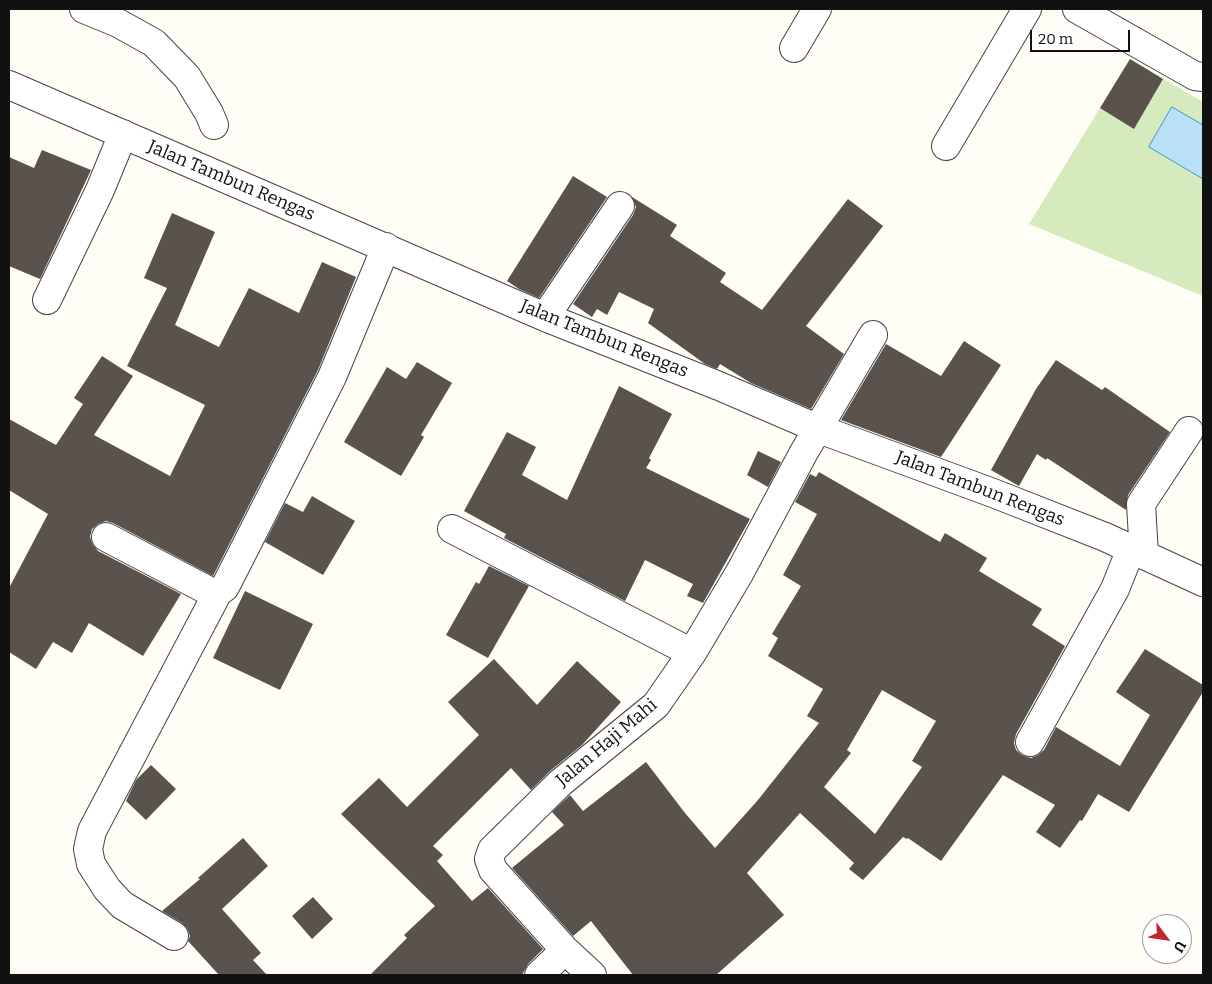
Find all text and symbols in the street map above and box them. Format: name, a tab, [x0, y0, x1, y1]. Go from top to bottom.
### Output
scale bar	[1032, 20, 1132, 52]
text: 20 m	[1038, 30, 1073, 48]
street label: Jalan Tambun Rengas	[144, 136, 318, 226]
street label: Jalan Tambun Rengas	[517, 295, 691, 383]
street label: Jalan Tambun Rengas	[892, 447, 1068, 531]
street label: Jalan Haji Mahi	[552, 695, 662, 791]
north arrow	[1142, 914, 1192, 964]
text: U	[1169, 938, 1189, 955]

